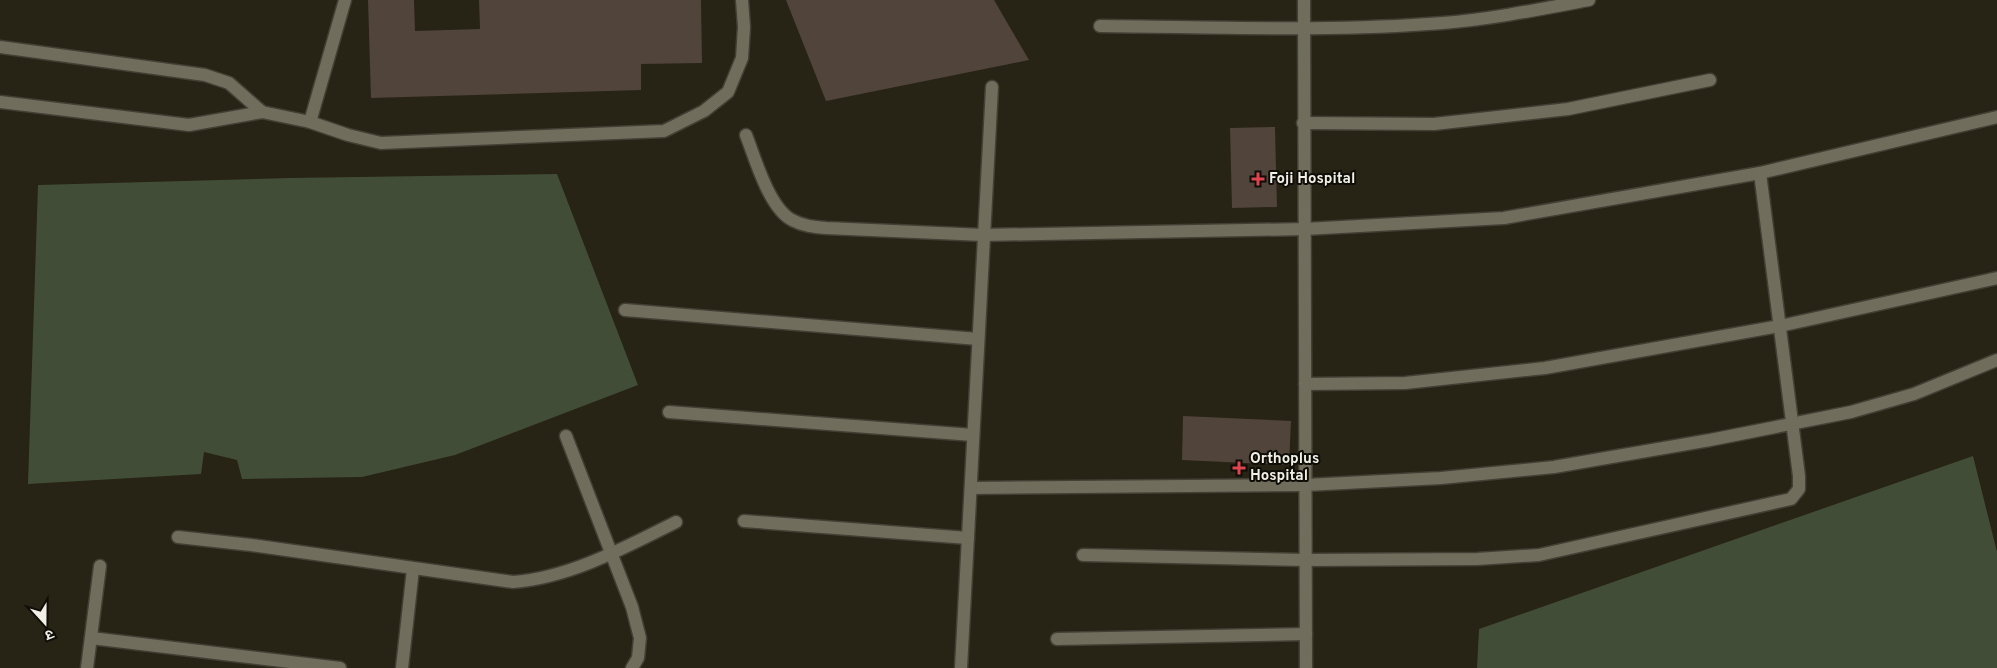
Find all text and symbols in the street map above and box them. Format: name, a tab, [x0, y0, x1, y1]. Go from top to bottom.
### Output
place label: Foji Hospital	[1269, 170, 1355, 189]
marker: Foji Hospital	[1251, 172, 1265, 186]
place label: Orthoplus Hospital	[1250, 450, 1319, 486]
marker: Orthoplus Hospital	[1232, 461, 1246, 475]
north arrow	[20, 598, 70, 648]
text: उ	[42, 624, 56, 643]

